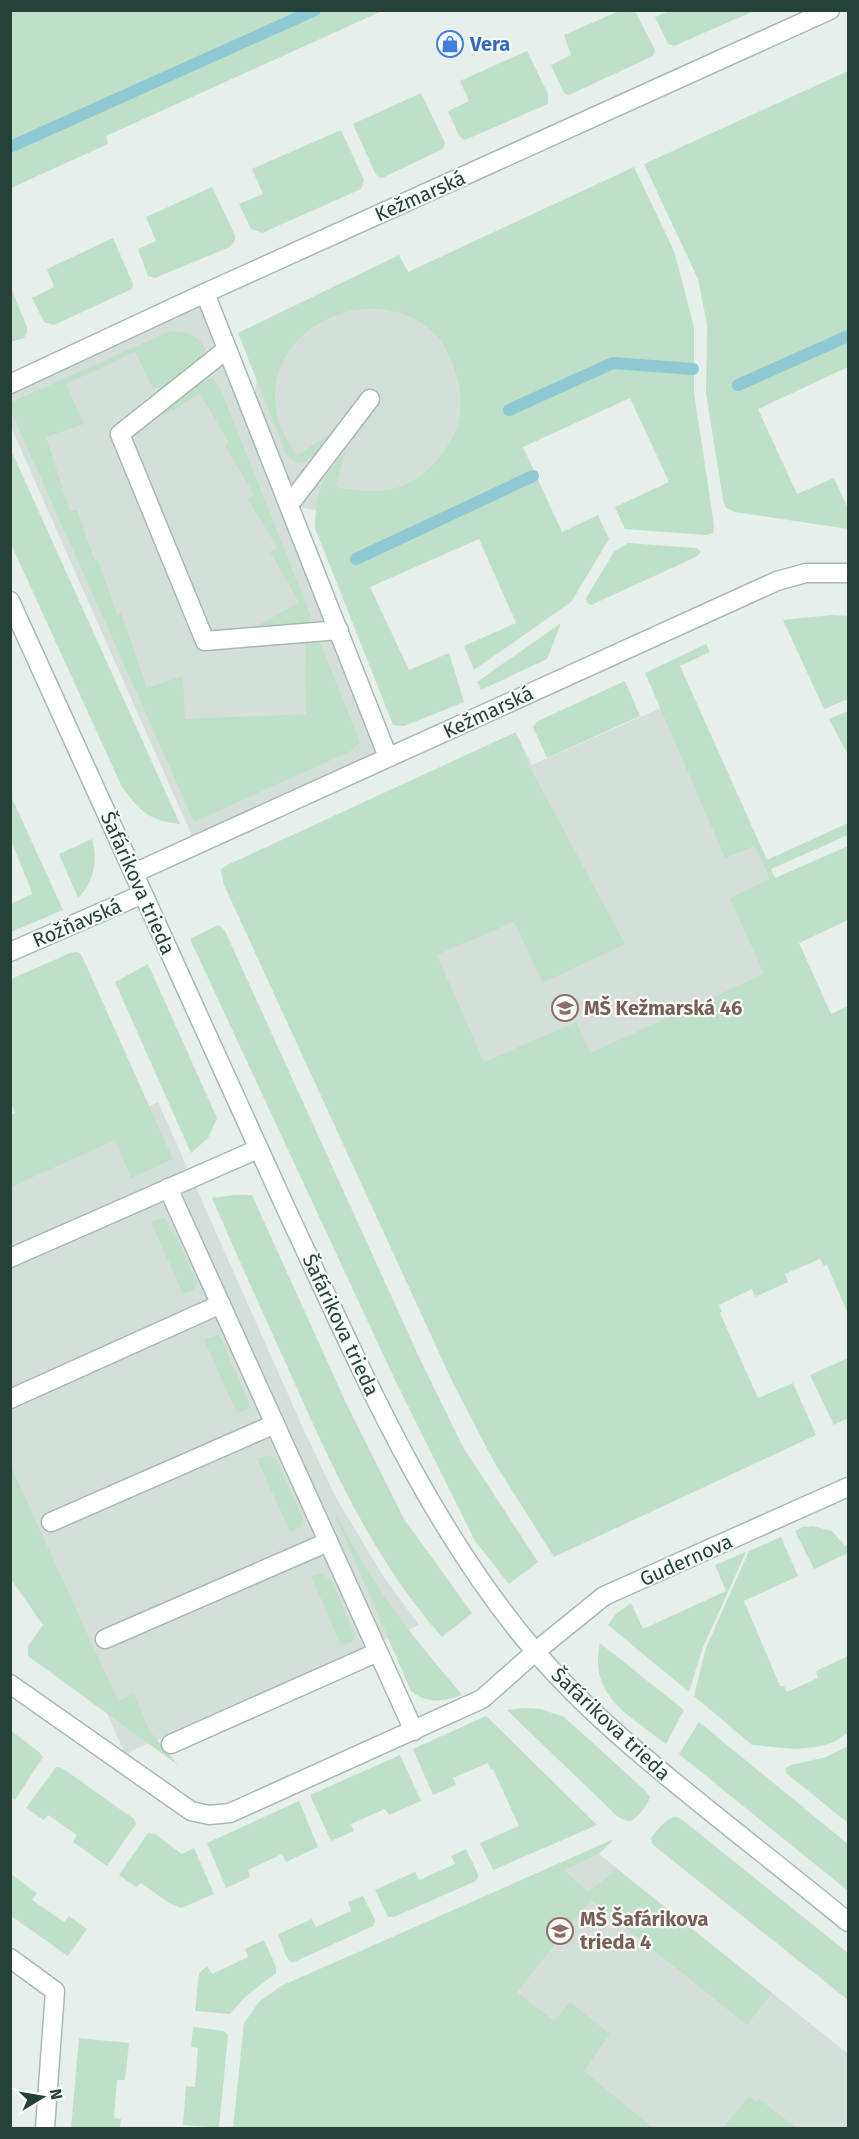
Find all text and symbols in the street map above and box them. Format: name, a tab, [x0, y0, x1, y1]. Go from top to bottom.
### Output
shop icon: Vera	[435, 29, 465, 59]
place label: Vera	[469, 32, 510, 56]
street label: Kežmarská	[371, 165, 469, 227]
street label: Kežmarská	[439, 681, 537, 743]
street label: Šafárikova trieda	[96, 808, 180, 958]
street label: Rožňavská	[29, 894, 125, 952]
school or university icon: MŠ Kežmarská 46	[550, 993, 580, 1023]
place label: MŠ Kežmarská 46	[584, 995, 742, 1020]
street label: Šafárikova trieda	[298, 1250, 384, 1400]
street label: Gudernova	[636, 1529, 736, 1591]
street label: Šafárikova trieda	[547, 1663, 675, 1785]
place label: MŠ Šafárikova trieda 4	[580, 1906, 708, 1954]
school or university icon: MŠ Šafárikova trieda 4	[545, 1916, 575, 1946]
north arrow	[12, 2067, 72, 2127]
text: N	[46, 2087, 67, 2101]

